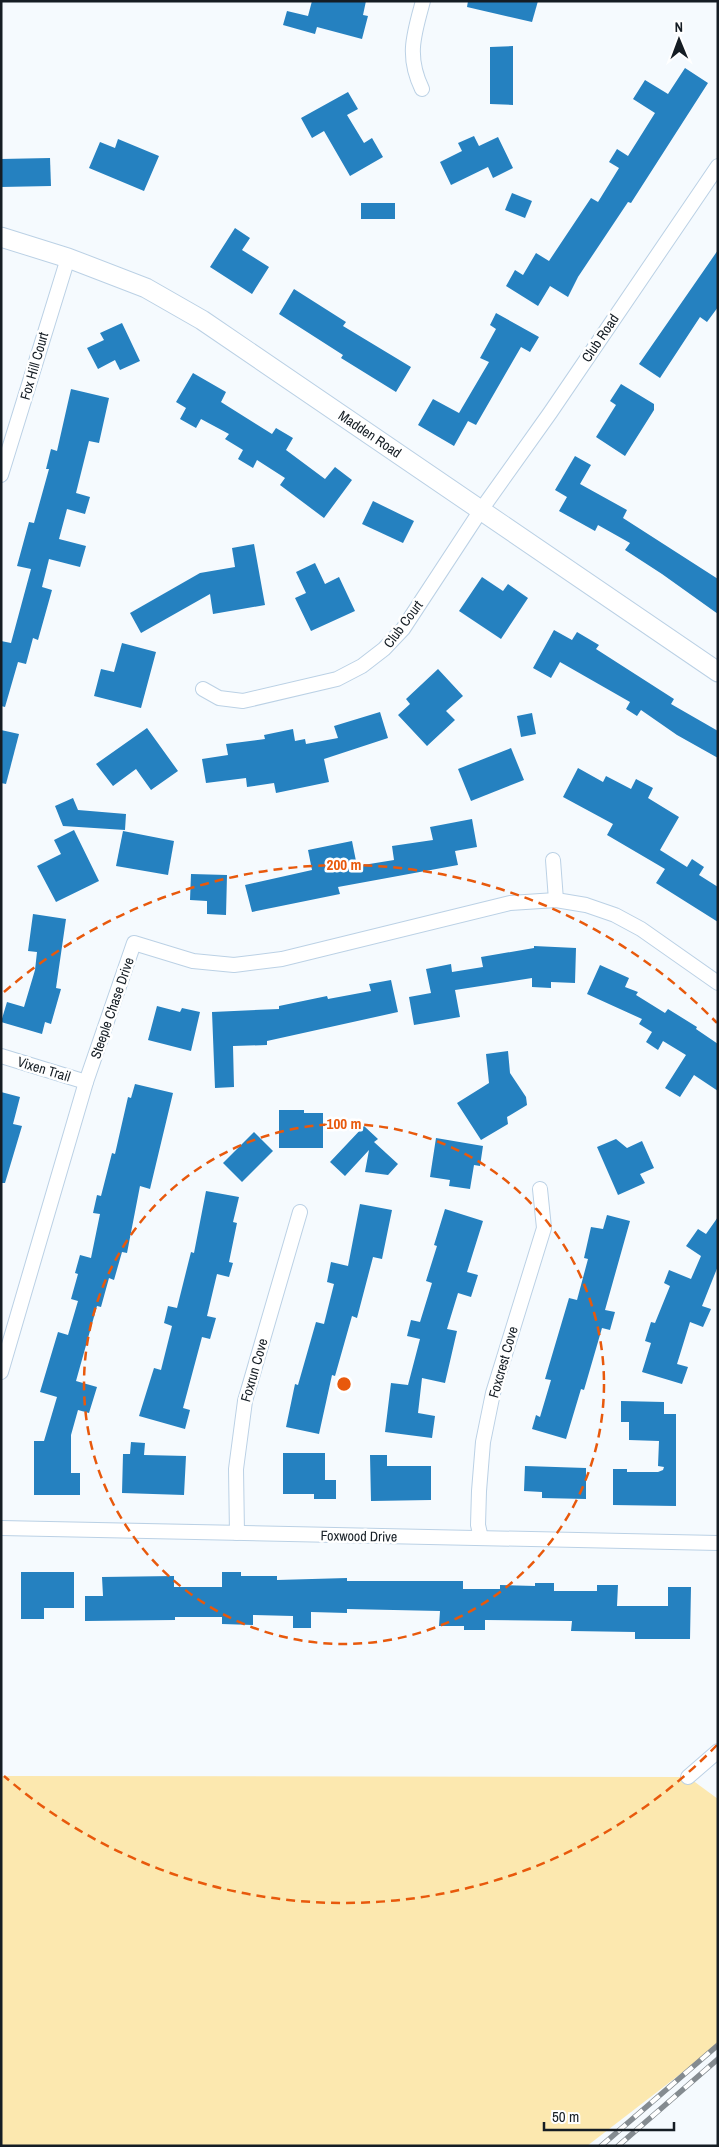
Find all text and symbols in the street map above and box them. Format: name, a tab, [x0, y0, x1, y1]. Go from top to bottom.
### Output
north arrow	[654, 15, 704, 65]
text: N	[674, 18, 683, 36]
street label: Club Road	[577, 310, 623, 366]
street label: Fox Hill Court	[16, 330, 52, 402]
street label: Madden Road	[335, 406, 405, 462]
street label: Club Court	[379, 597, 427, 651]
text: 200 m	[327, 854, 361, 875]
street label: Steeple Chase Drive	[86, 955, 138, 1061]
street label: Vixen Trail	[15, 1052, 73, 1086]
text: 100 m	[327, 1113, 361, 1134]
street label: Foxcrest Cove	[484, 1324, 522, 1400]
street label: Foxrun Cove	[236, 1336, 272, 1404]
centre of rings	[335, 1375, 353, 1393]
street label: Foxwood Drive	[321, 1526, 397, 1546]
scale bar	[544, 2100, 674, 2132]
text: 50 m	[552, 2106, 579, 2127]

